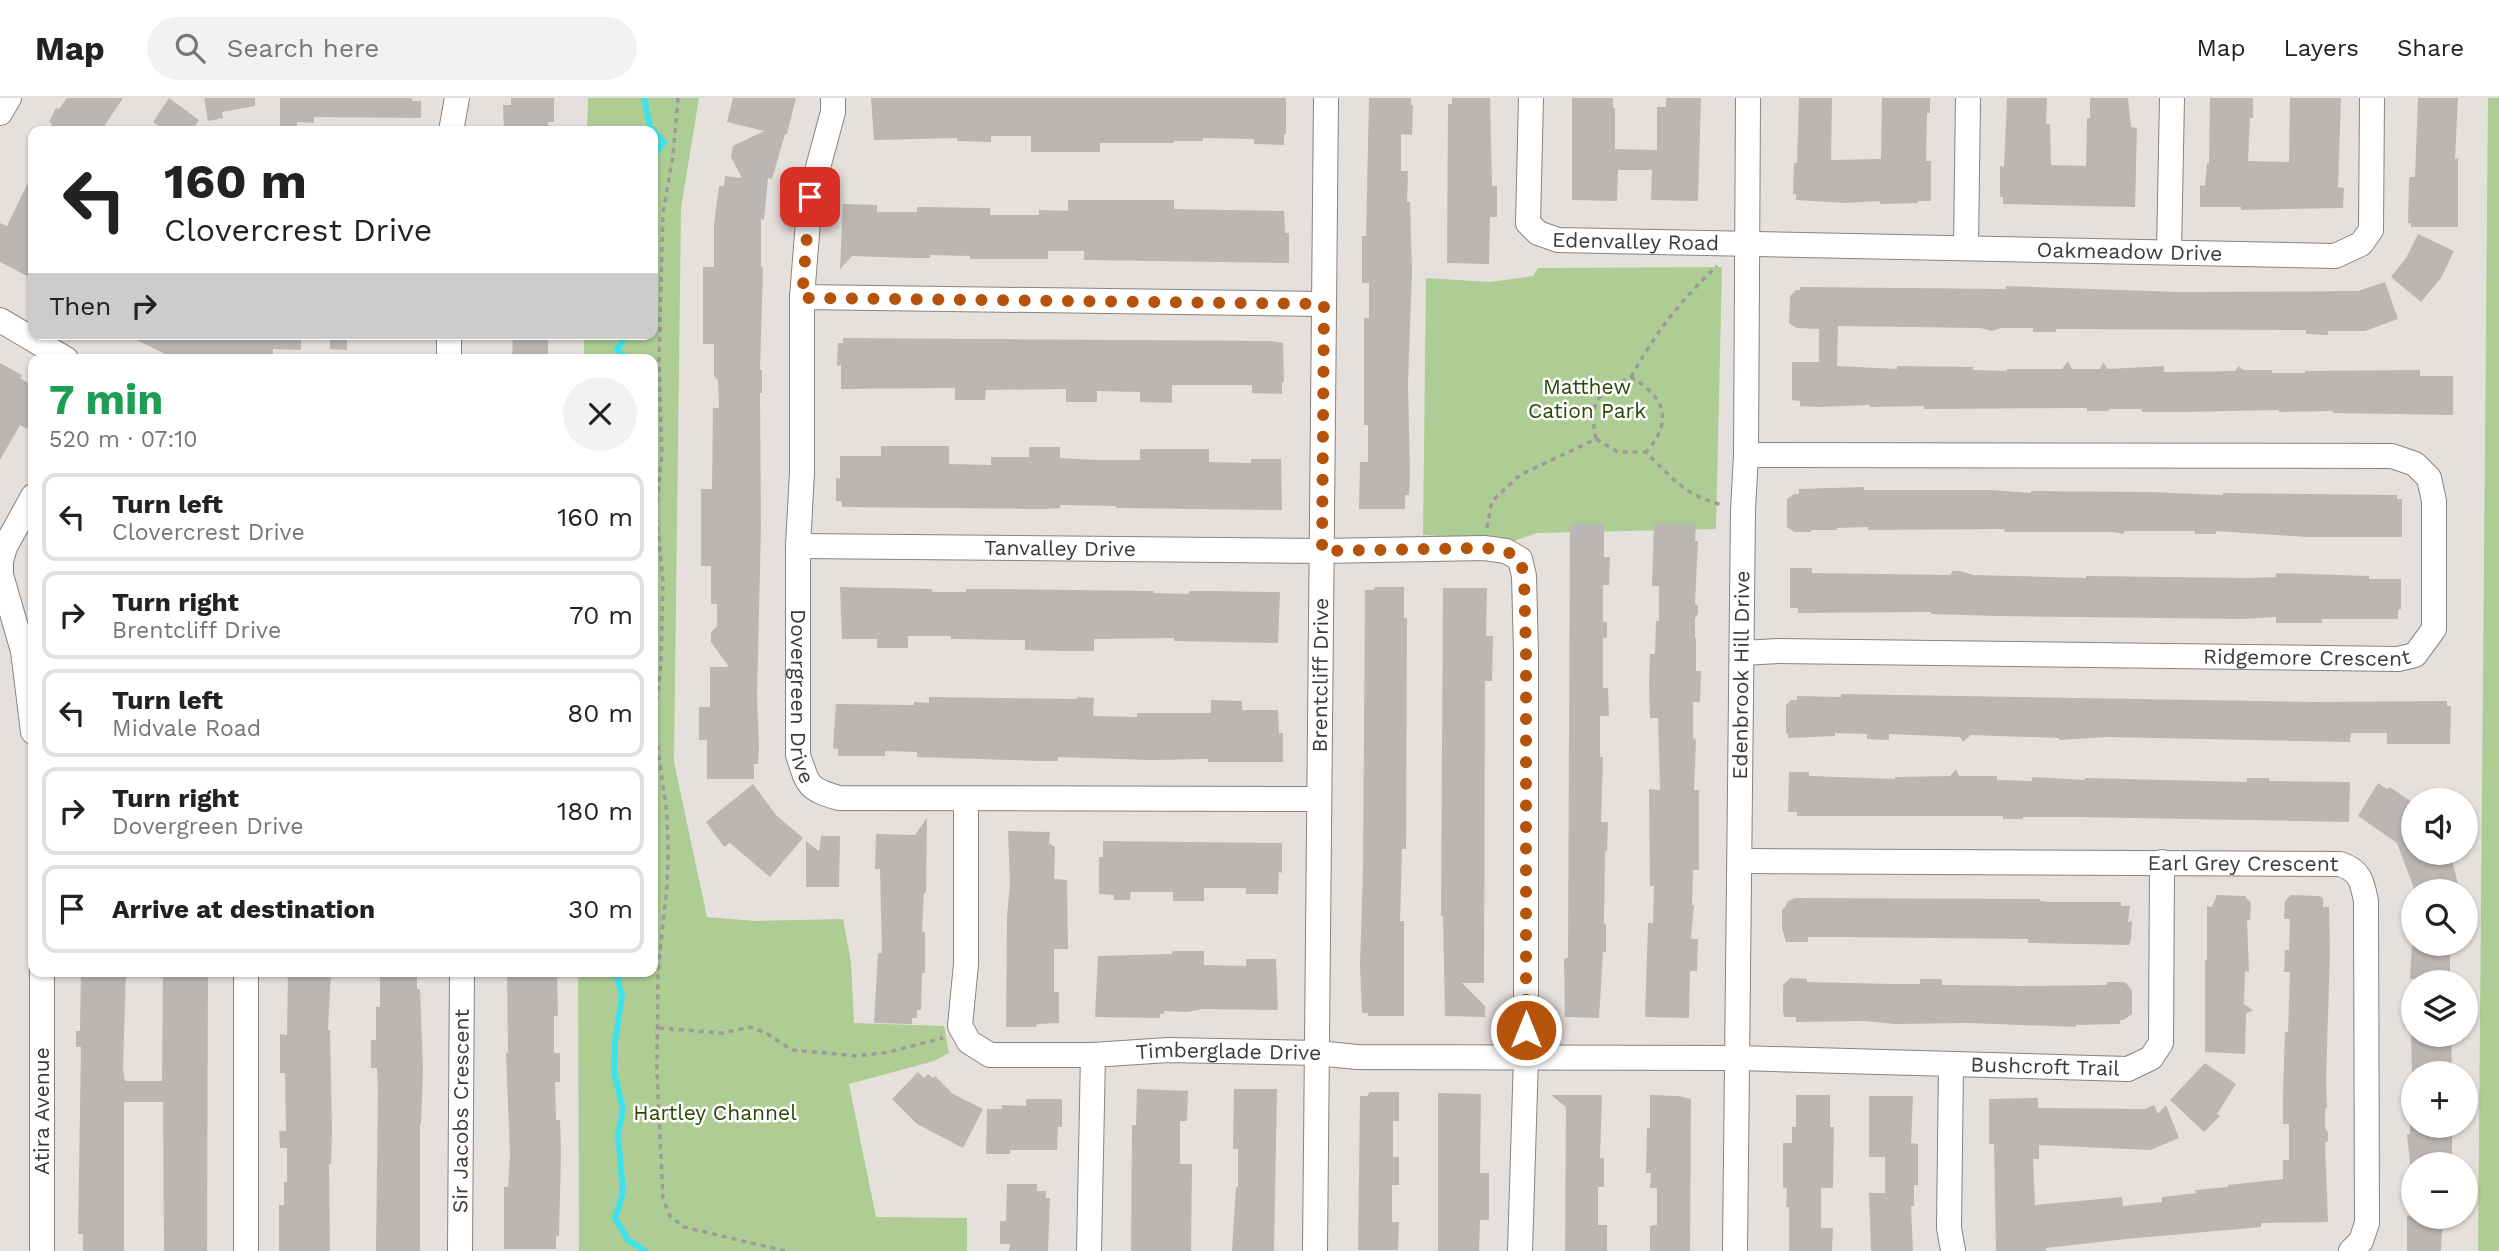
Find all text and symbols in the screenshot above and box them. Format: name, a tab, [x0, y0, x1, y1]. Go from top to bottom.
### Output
search box	[147, 17, 637, 80]
text: Map	[35, 29, 105, 68]
icon: search	[171, 29, 209, 67]
text: Search here	[227, 33, 379, 63]
text: Map	[2197, 34, 2245, 62]
text: Layers	[2283, 34, 2359, 62]
text: Share	[2397, 34, 2464, 62]
text: 160 m	[164, 152, 307, 210]
icon: left	[49, 154, 140, 245]
pin	[780, 167, 840, 227]
icon: arrive	[791, 178, 829, 216]
text: Clovercrest Drive	[164, 211, 432, 249]
street label: Edenvalley Road	[1552, 227, 1719, 255]
street label: Oakmeadow Drive	[2037, 237, 2223, 266]
icon: right	[125, 287, 163, 325]
text: Then	[49, 291, 111, 321]
park label: Matthew Cation Park	[1528, 374, 1646, 423]
text: 7 min	[49, 375, 163, 424]
button: close	[563, 377, 637, 451]
text: 520 m · 07:10	[49, 426, 198, 453]
text: Turn left	[112, 489, 223, 519]
icon: left	[53, 498, 91, 536]
text: 160 m	[557, 502, 633, 532]
text: Clovercrest Drive	[112, 519, 305, 546]
street label: Tanvalley Drive	[984, 535, 1136, 561]
street label: Edenbrook Hill Drive	[1727, 570, 1754, 780]
text: Turn right	[112, 587, 239, 617]
icon: right	[53, 596, 91, 634]
street label: Brentcliff Drive	[1307, 598, 1333, 752]
text: 70 m	[569, 600, 633, 630]
street label: Dovergreen Drive	[786, 609, 820, 787]
text: Brentcliff Drive	[112, 617, 281, 644]
street label: Ridgemore Crescent	[2203, 643, 2413, 671]
text: Turn left	[112, 685, 223, 715]
icon: left	[53, 694, 91, 732]
text: 80 m	[567, 698, 633, 728]
text: Midvale Road	[112, 715, 261, 742]
text: Turn right	[112, 783, 239, 813]
map controls	[2401, 788, 2478, 1229]
button: sound	[2401, 788, 2478, 865]
icon: right	[53, 792, 91, 830]
text: 180 m	[557, 796, 633, 826]
text: Dovergreen Drive	[112, 813, 304, 840]
street label: Earl Grey Crescent	[2148, 850, 2339, 876]
button: search	[2401, 879, 2478, 956]
icon: arrive	[53, 890, 91, 928]
text: Arrive at destination	[112, 894, 375, 924]
text: 30 m	[568, 894, 633, 924]
button: layers	[2401, 970, 2478, 1047]
position arrow	[1489, 993, 1563, 1067]
street label: Sir Jacobs Crescent	[447, 1009, 474, 1213]
street label: Timberglade Drive	[1135, 1037, 1322, 1065]
street label: Atira Avenue	[29, 1047, 54, 1175]
street label: Bushcroft Trail	[1970, 1052, 2121, 1081]
button: +	[2401, 1061, 2478, 1138]
park label: Hartley Channel	[633, 1100, 797, 1125]
button: −	[2401, 1152, 2478, 1229]

